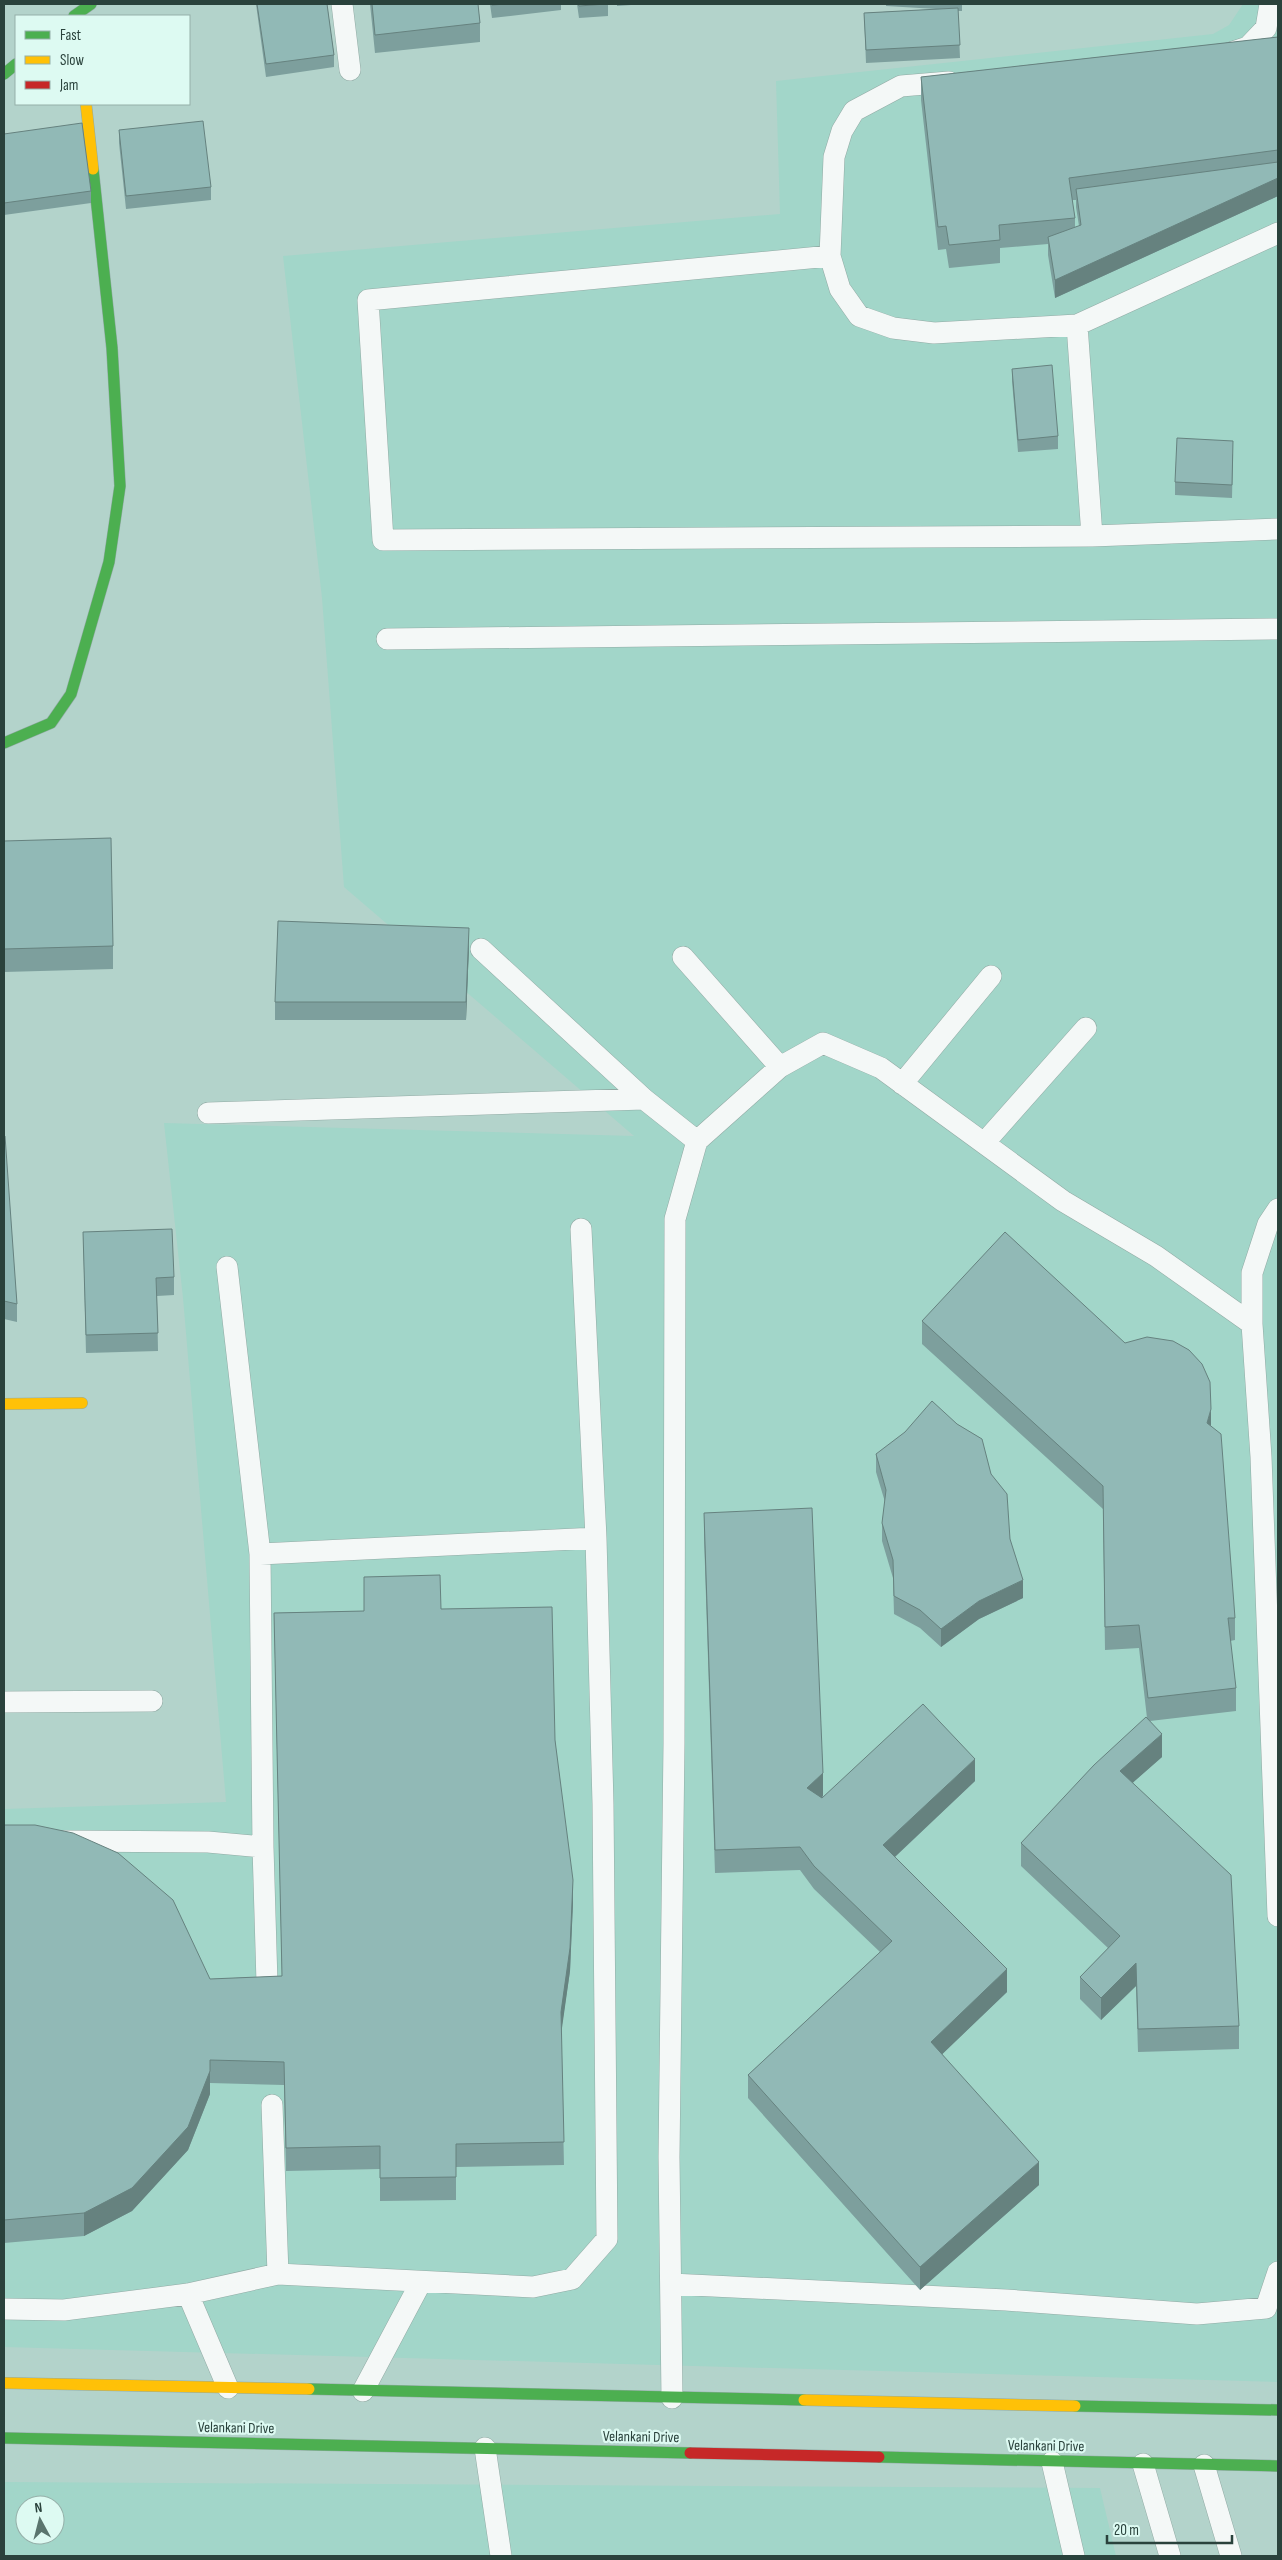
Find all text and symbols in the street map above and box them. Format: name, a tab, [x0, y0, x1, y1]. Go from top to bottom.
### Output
legend	[15, 15, 190, 105]
text: Fast	[60, 26, 82, 45]
text: Slow	[60, 51, 84, 70]
text: Jam	[59, 76, 78, 95]
street label: Velankani Drive	[198, 2418, 274, 2438]
street label: Velankani Drive	[603, 2427, 679, 2447]
street label: Velankani Drive	[1008, 2436, 1084, 2456]
north arrow	[15, 2495, 65, 2545]
text: N	[34, 2499, 43, 2516]
scale bar	[1107, 2512, 1232, 2544]
text: 20 m	[1114, 2521, 1139, 2540]

